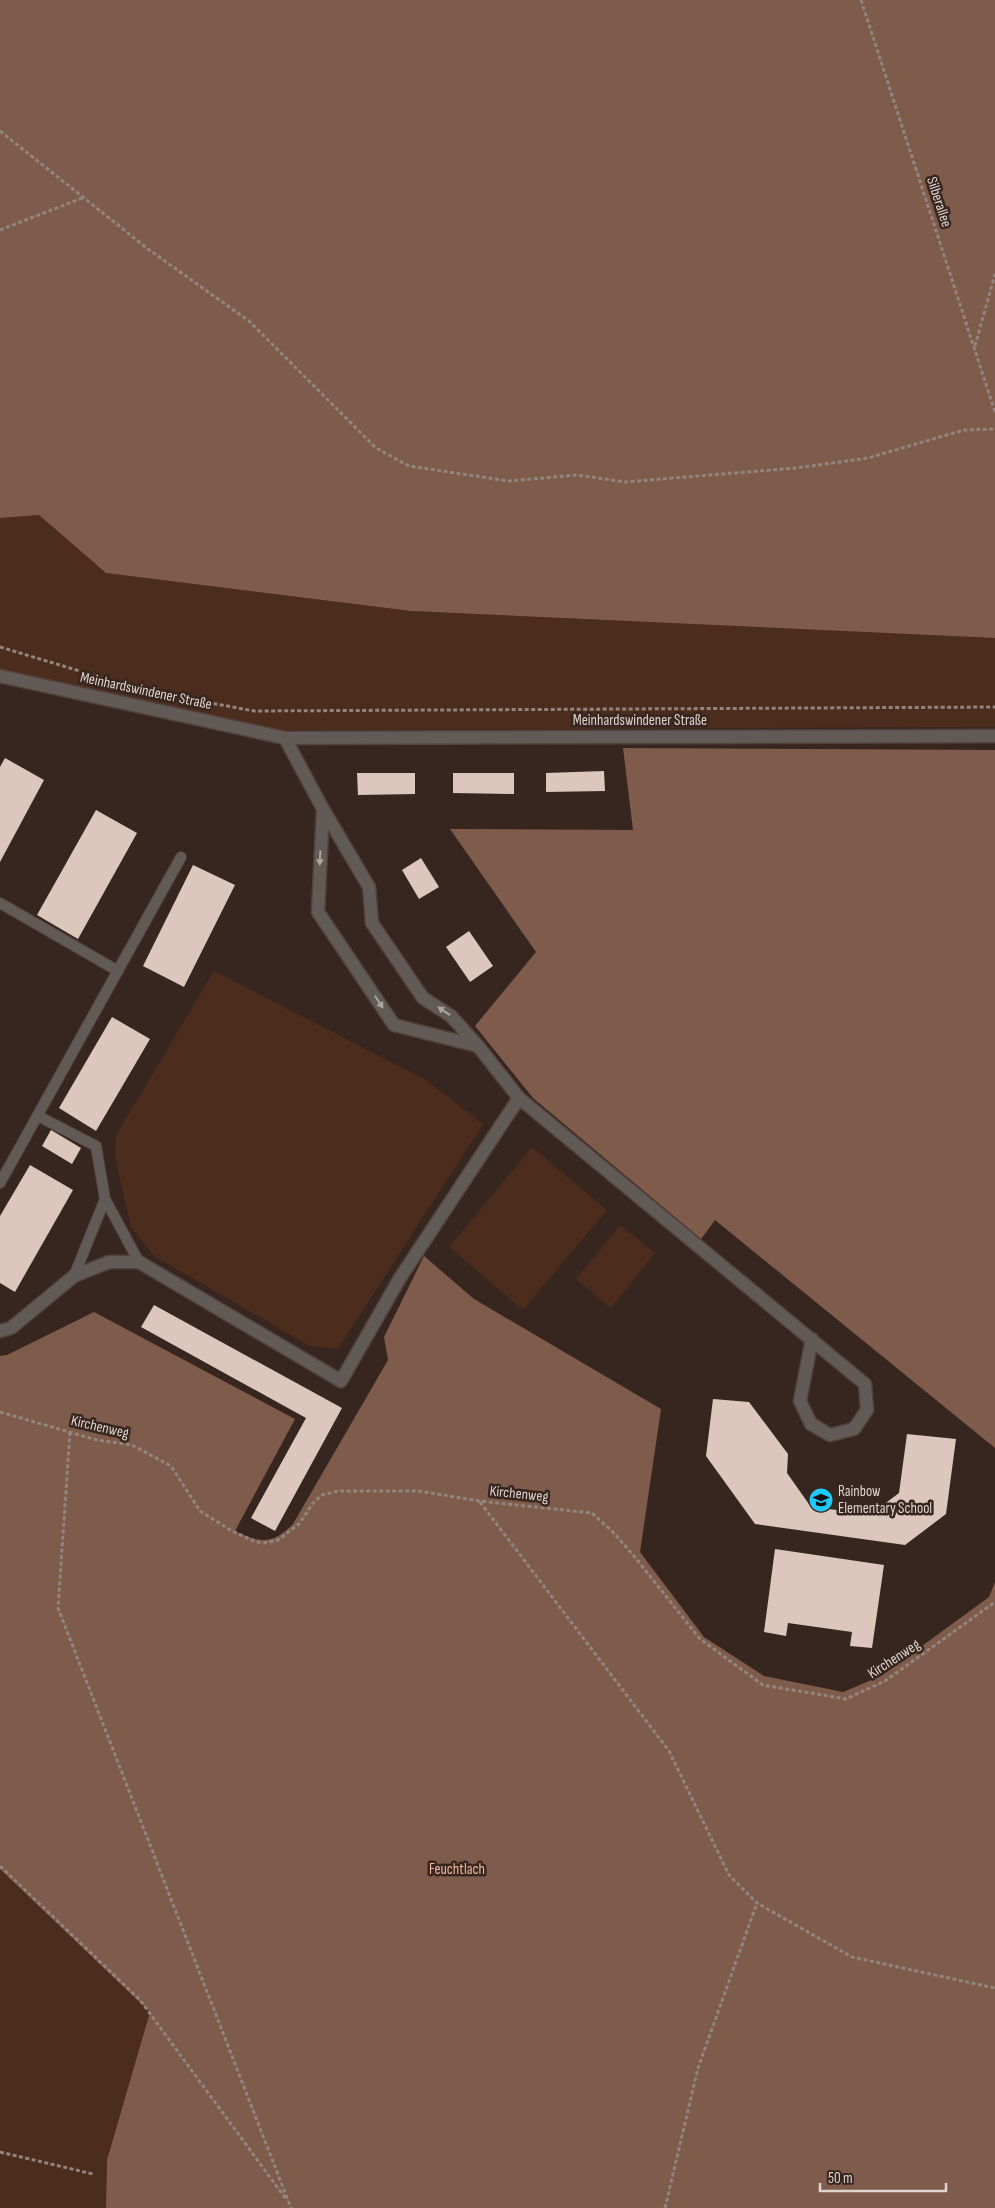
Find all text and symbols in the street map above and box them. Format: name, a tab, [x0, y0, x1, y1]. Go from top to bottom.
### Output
street label: Silberallee	[922, 174, 956, 230]
street label: Meinhardswindener Straße	[78, 668, 214, 714]
street label: Meinhardswindener Straße	[573, 711, 707, 730]
one-way arrow	[316, 850, 324, 866]
one-way arrow	[374, 995, 383, 1008]
one-way arrow	[437, 1006, 451, 1016]
street label: Kirchenweg	[69, 1411, 131, 1443]
street label: Kirchenweg	[489, 1481, 549, 1507]
place label: Rainbow Elementary School	[838, 1482, 932, 1518]
school or university icon: Rainbow Elementary School	[808, 1487, 834, 1513]
street label: Kirchenweg	[864, 1635, 924, 1683]
park label: Feuchtlach	[429, 1860, 485, 1879]
scale bar	[820, 2160, 946, 2192]
text: 50 m	[828, 2169, 853, 2188]

